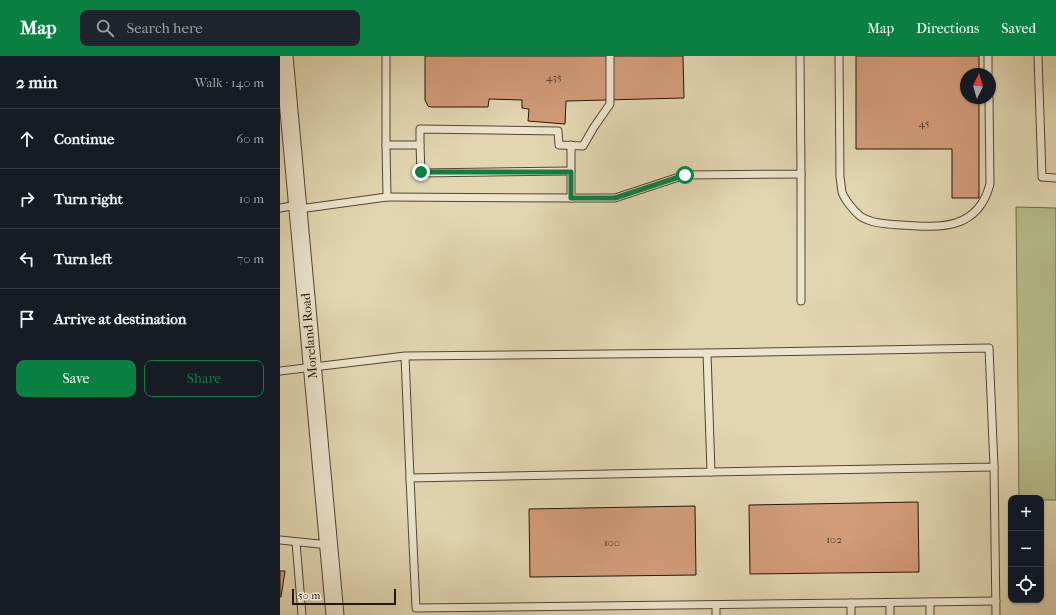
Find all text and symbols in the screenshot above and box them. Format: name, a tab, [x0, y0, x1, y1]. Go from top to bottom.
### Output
search box	[80, 10, 360, 46]
text: Map	[20, 17, 56, 39]
icon: search	[94, 17, 116, 39]
text: Search here	[126, 19, 203, 37]
text: Map	[867, 20, 894, 37]
text: Directions	[916, 20, 979, 37]
text: Saved	[1001, 20, 1036, 37]
north arrow	[960, 68, 996, 104]
house number: 435	[546, 71, 562, 84]
text: 2 min	[16, 72, 57, 92]
text: Walk · 140 m	[195, 75, 264, 90]
house number: 45	[919, 117, 930, 130]
icon: ahead	[16, 128, 38, 150]
text: Continue	[54, 130, 114, 148]
text: 60 m	[236, 131, 264, 146]
route end	[412, 163, 430, 181]
route start	[676, 166, 694, 184]
icon: right	[16, 188, 38, 210]
text: Turn right	[54, 190, 123, 208]
text: 10 m	[239, 191, 264, 206]
icon: left	[16, 248, 38, 270]
text: Turn left	[54, 250, 112, 268]
text: 70 m	[237, 251, 264, 266]
street label: Moreland Road	[298, 292, 320, 379]
icon: arrive	[16, 308, 38, 330]
text: Arrive at destination	[54, 310, 186, 328]
button: Save	[16, 360, 136, 397]
button: Share	[144, 360, 264, 397]
map controls	[1008, 495, 1044, 603]
button: +	[1008, 495, 1044, 531]
button: −	[1008, 531, 1044, 567]
house number: 102	[826, 533, 842, 546]
house number: 100	[604, 536, 620, 549]
button: locate	[1008, 567, 1044, 603]
scale bar	[292, 587, 396, 606]
text: 50 m	[298, 589, 320, 602]

